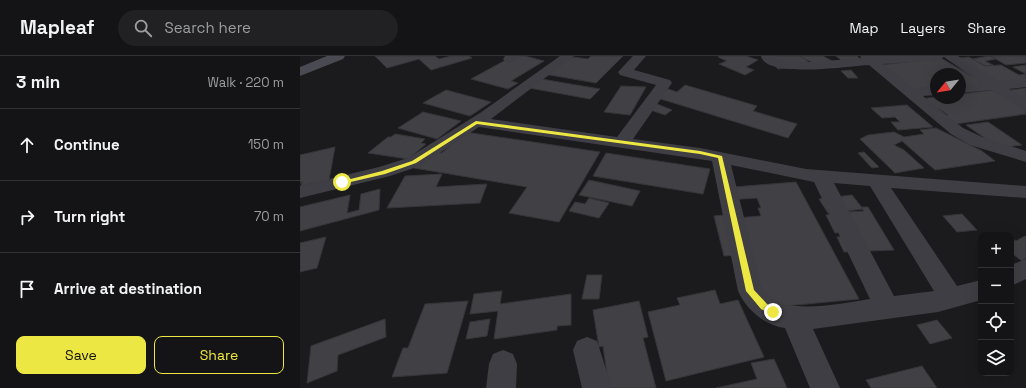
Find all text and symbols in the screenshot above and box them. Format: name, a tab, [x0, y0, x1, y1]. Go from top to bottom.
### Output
search box	[118, 10, 398, 46]
text: Mapleaf	[20, 15, 94, 40]
icon: search	[132, 17, 154, 39]
text: Search here	[164, 18, 251, 37]
text: Map	[849, 19, 879, 37]
text: Layers	[901, 19, 945, 37]
text: Share	[967, 19, 1006, 37]
north arrow	[930, 68, 966, 104]
text: 3 min	[16, 71, 60, 93]
text: Walk · 220 m	[207, 74, 284, 91]
icon: ahead	[16, 134, 38, 156]
text: Continue	[54, 135, 120, 154]
text: 150 m	[248, 136, 284, 153]
route start	[333, 173, 351, 191]
icon: right	[16, 206, 38, 228]
text: Turn right	[54, 207, 125, 226]
text: 70 m	[254, 208, 284, 225]
map controls	[978, 232, 1014, 376]
button: +	[978, 232, 1014, 268]
button: −	[978, 268, 1014, 304]
icon: arrive	[16, 278, 38, 300]
text: Arrive at destination	[54, 279, 202, 298]
route end	[764, 303, 782, 321]
button: locate	[978, 304, 1014, 340]
button: Save	[16, 336, 146, 374]
button: Share	[154, 336, 284, 374]
button: layers	[978, 340, 1014, 376]

